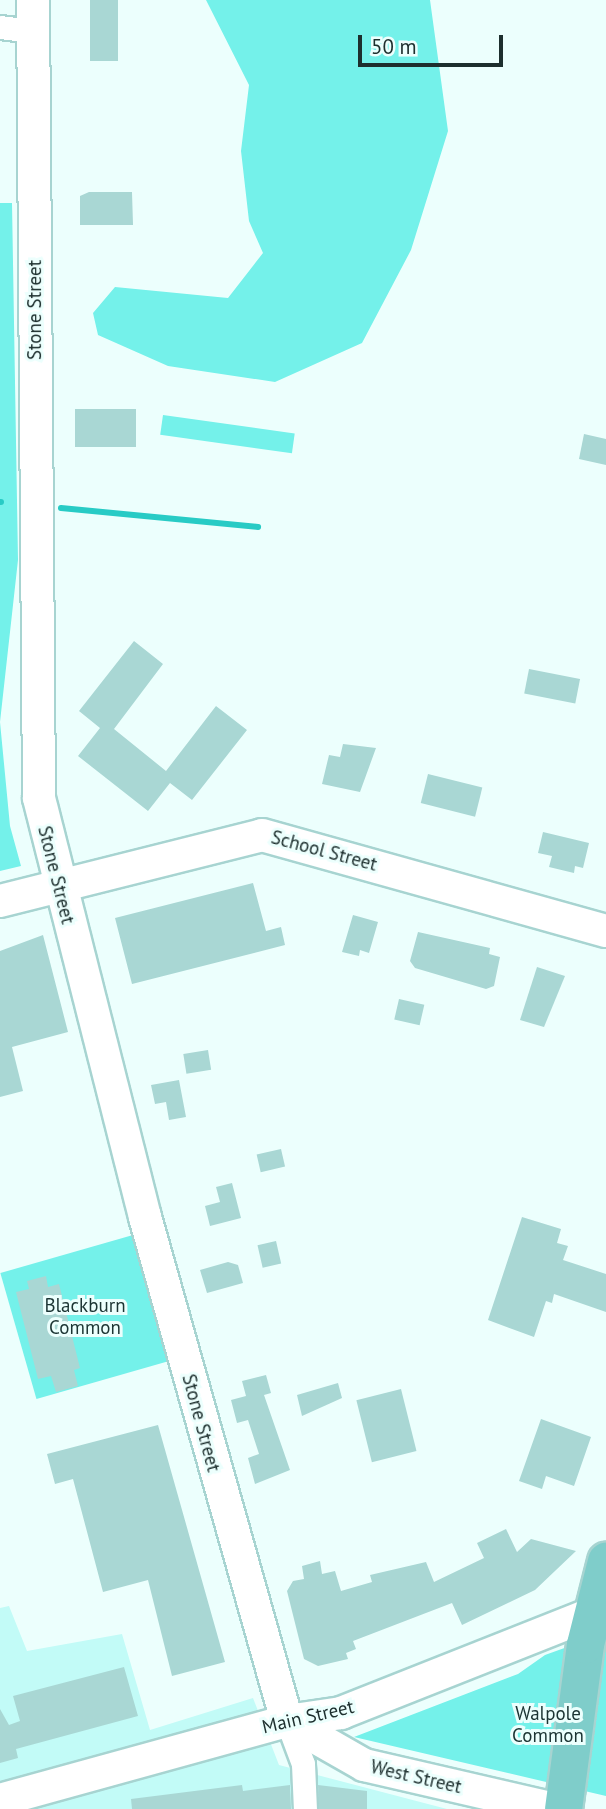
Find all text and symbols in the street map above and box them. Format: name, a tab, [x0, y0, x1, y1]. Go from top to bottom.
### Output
scale bar	[361, 21, 506, 65]
text: 50 m	[371, 33, 417, 60]
street label: Stone Street	[24, 260, 46, 360]
street label: Stone Street	[33, 824, 79, 926]
street label: School Street	[269, 826, 379, 876]
park label: Blackburn Common	[44, 1295, 126, 1339]
street label: Stone Street	[177, 1372, 225, 1474]
street label: Main Street	[260, 1695, 356, 1739]
park label: Walpole Common	[512, 1703, 584, 1747]
street label: West Street	[368, 1755, 464, 1799]

